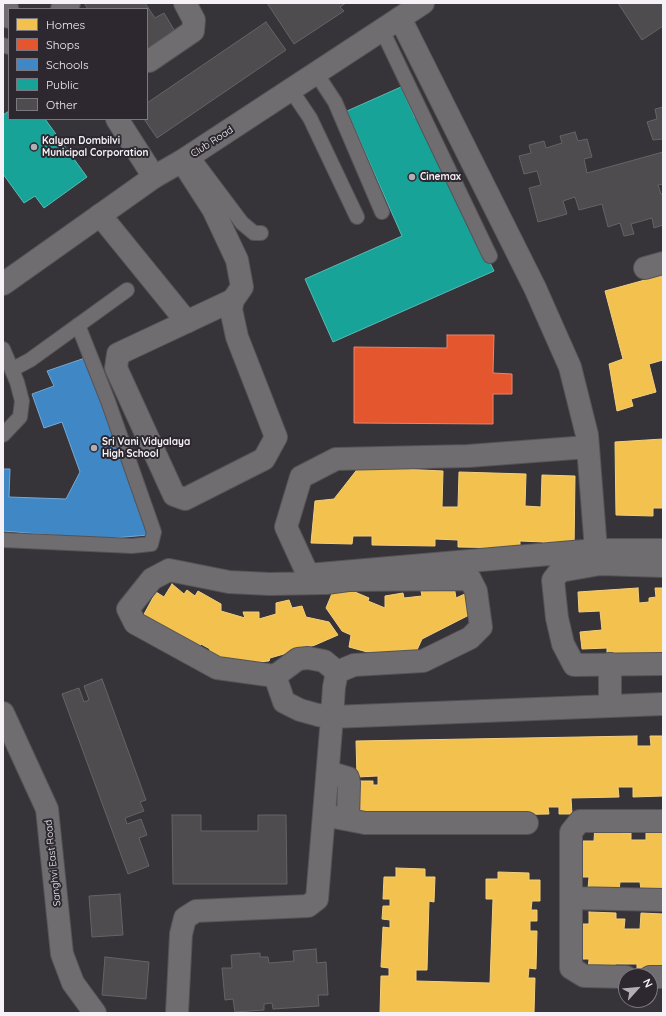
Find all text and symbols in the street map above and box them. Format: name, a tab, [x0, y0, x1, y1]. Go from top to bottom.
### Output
legend	[8, 8, 148, 120]
text: Homes	[46, 17, 85, 32]
text: Shops	[46, 37, 80, 52]
text: Schools	[46, 57, 89, 72]
text: Public	[46, 77, 79, 92]
text: Other	[46, 97, 77, 112]
street label: Club Road	[189, 124, 235, 160]
place label: Kalyan Dombilvi Municipal Corporation	[42, 135, 149, 158]
marker: Kalyan Dombilvi Municipal Corporation	[29, 142, 39, 152]
place label: Cinemax	[420, 171, 461, 183]
marker: Cinemax	[407, 172, 417, 182]
place label: Sri Vani Vidyalaya High School	[102, 436, 190, 460]
marker: Sri Vani Vidyalaya High School	[89, 443, 99, 453]
street label: Sanghvi East Road	[42, 819, 64, 907]
north arrow	[618, 968, 658, 1008]
text: N	[640, 976, 656, 990]

